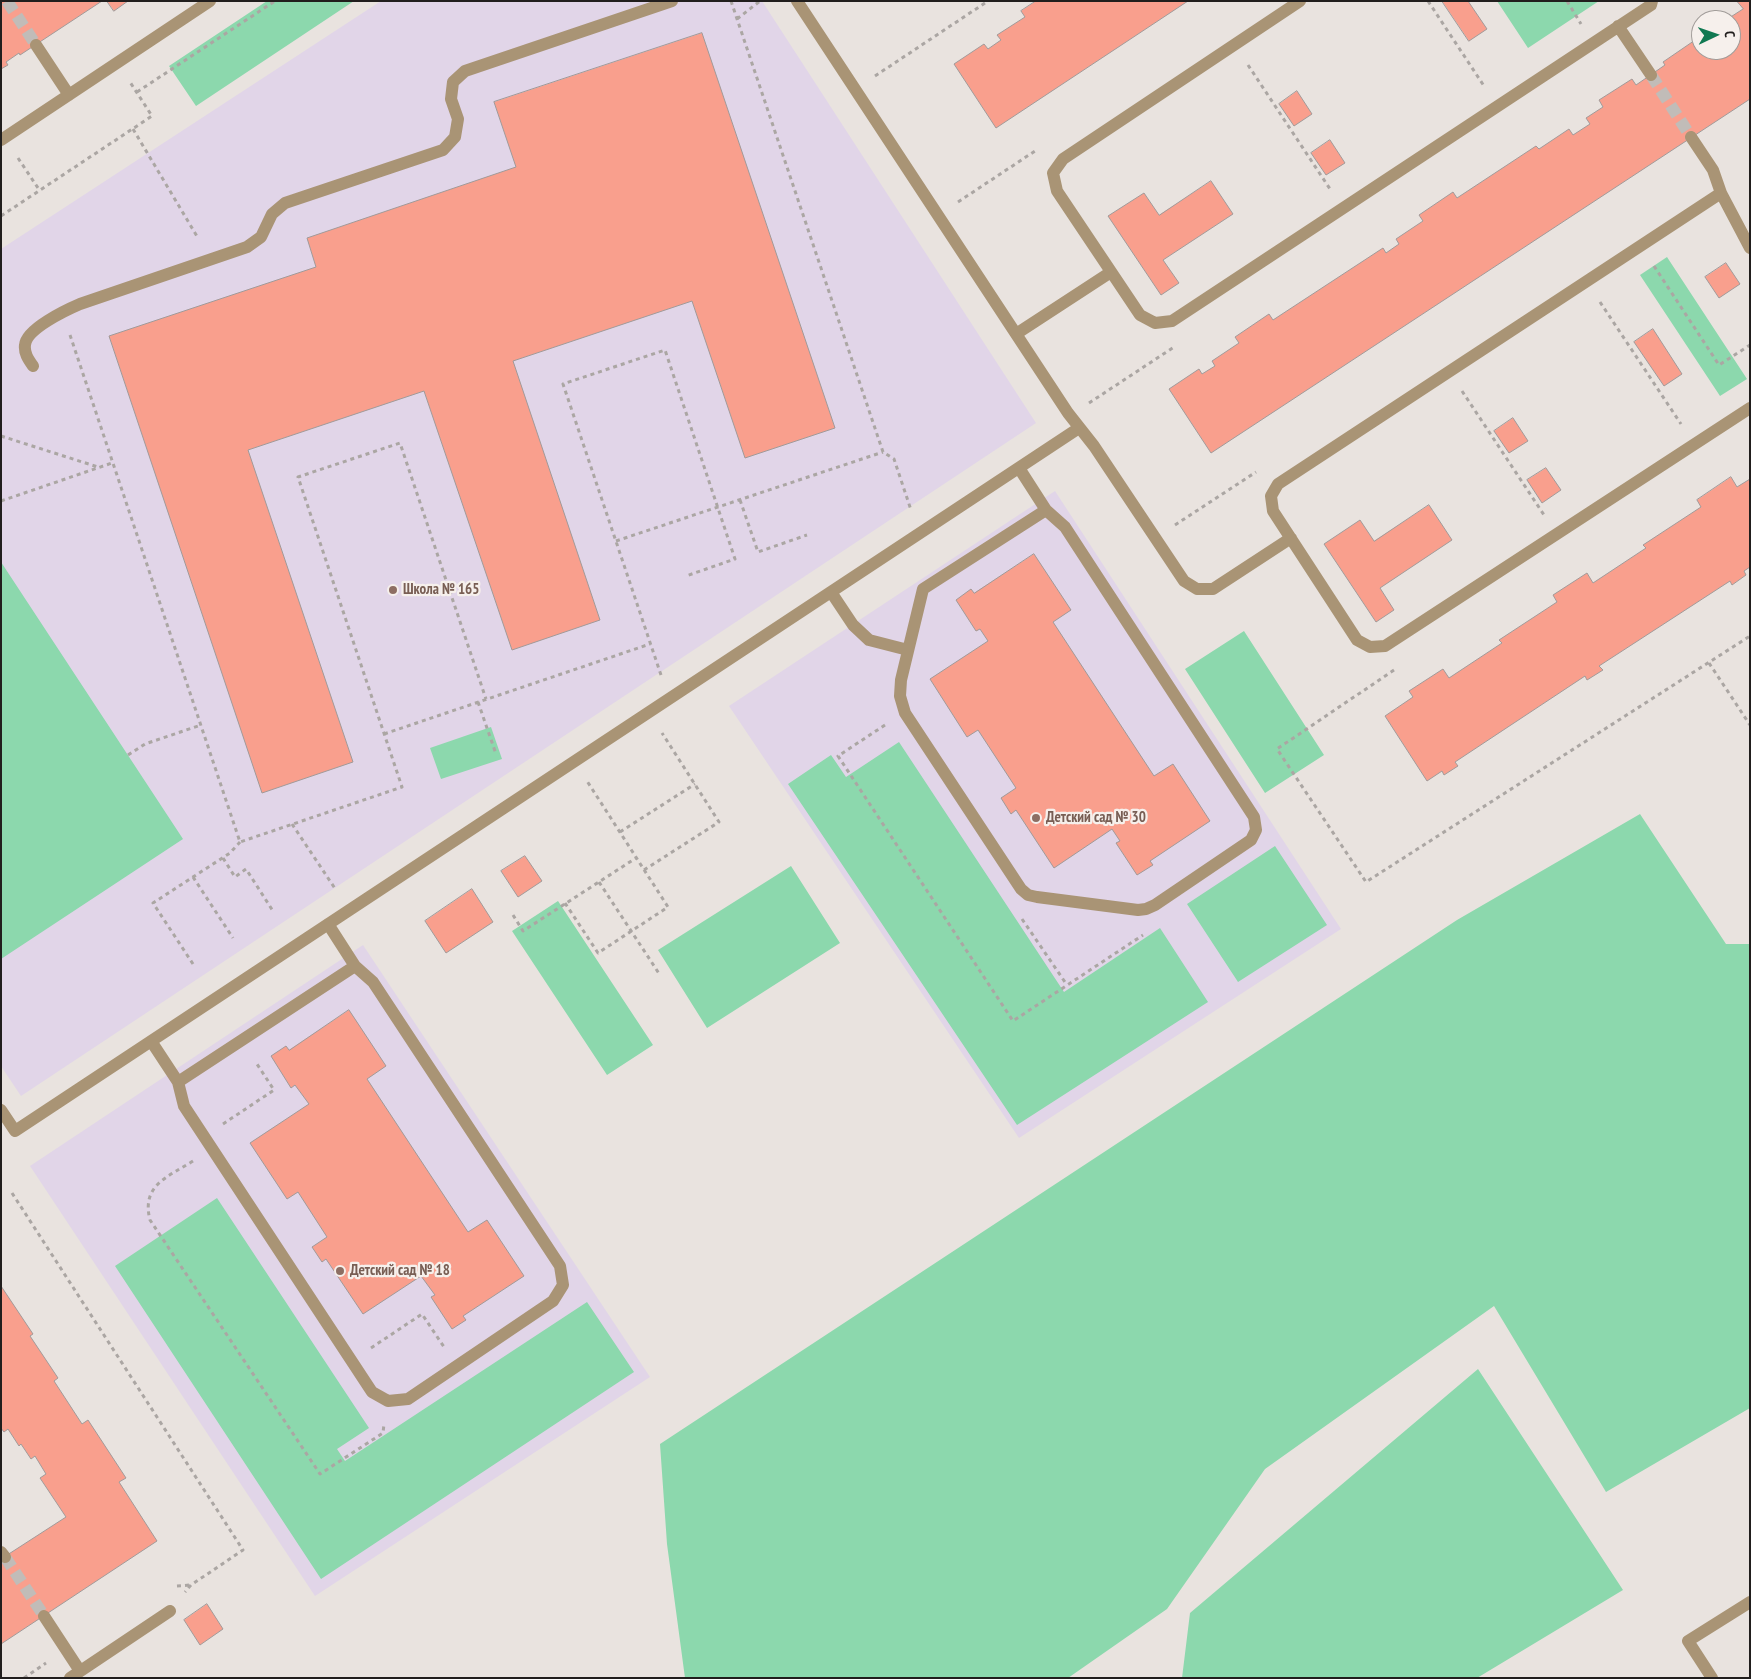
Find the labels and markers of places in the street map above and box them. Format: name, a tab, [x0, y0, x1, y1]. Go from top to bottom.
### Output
place label: Школа № 165	[403, 581, 479, 599]
marker: Школа № 165	[387, 584, 399, 596]
place label: Детский сад № 30	[1046, 809, 1146, 827]
marker: Детский сад № 30	[1030, 812, 1042, 824]
place label: Детский сад № 18	[350, 1262, 450, 1280]
marker: Детский сад № 18	[334, 1265, 346, 1277]

